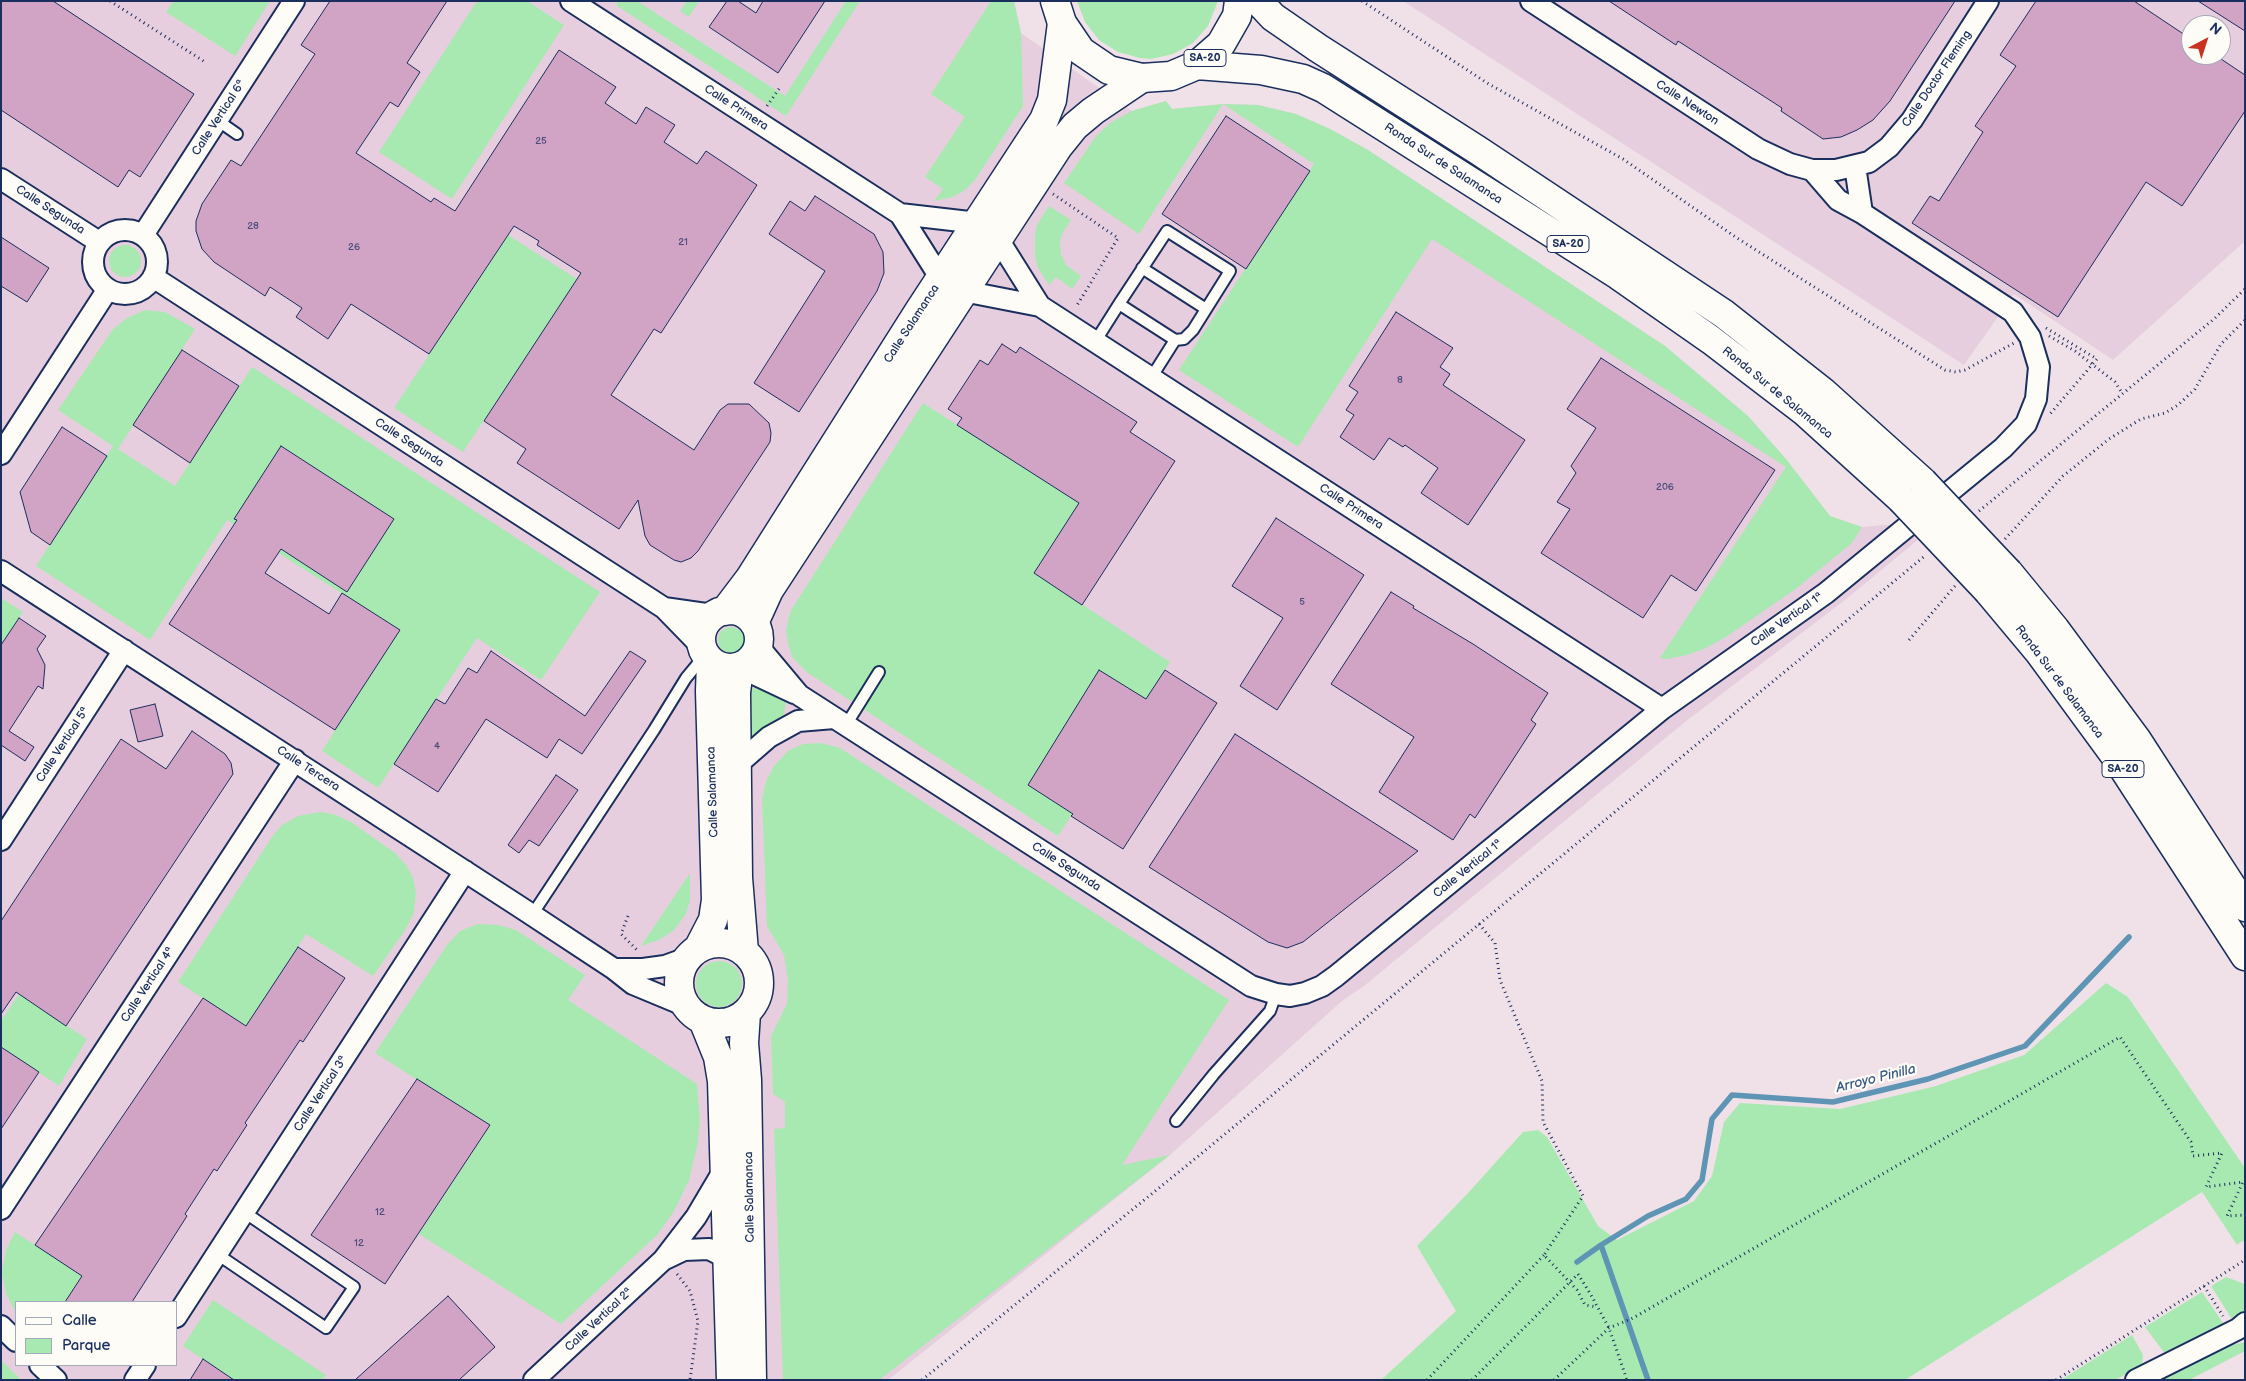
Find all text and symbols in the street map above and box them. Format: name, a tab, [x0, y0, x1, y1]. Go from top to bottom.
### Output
north arrow	[2181, 15, 2231, 65]
text: N	[2206, 19, 2225, 39]
street label: Calle Doctor Fleming	[1899, 28, 1975, 130]
road number: SA-20	[1184, 49, 1226, 66]
street label: Calle Newton	[1653, 77, 1721, 129]
street label: Calle Vertical 6ª	[189, 78, 249, 158]
street label: Calle Primera	[701, 82, 771, 134]
street label: Ronda Sur de Salamanca	[1381, 120, 1505, 208]
house number: 25	[535, 135, 547, 147]
street label: Calle Segunda	[13, 182, 87, 238]
house number: 28	[247, 220, 259, 232]
road number: SA-20	[1547, 235, 1589, 252]
house number: 21	[678, 236, 688, 248]
house number: 26	[348, 241, 360, 253]
street label: Calle Salamanca	[881, 282, 943, 366]
street label: Ronda Sur de Salamanca	[1719, 344, 1835, 442]
house number: 8	[1397, 374, 1403, 386]
street label: Calle Segunda	[372, 415, 446, 471]
street label: Calle Primera	[1316, 481, 1386, 533]
house number: 206	[1656, 481, 1674, 493]
street label: Calle Vertical 1ª	[1748, 590, 1826, 650]
house number: 5	[1299, 596, 1305, 608]
street label: Ronda Sur de Salamanca	[2012, 623, 2106, 741]
street label: Calle Vertical 5ª	[33, 705, 93, 785]
house number: 4	[434, 740, 440, 752]
street label: Calle Tercera	[274, 743, 342, 795]
street label: Calle Salamanca	[704, 746, 722, 838]
road number: SA-20	[2102, 761, 2144, 778]
street label: Calle Vertical 1ª	[1431, 837, 1505, 901]
street label: Calle Segunda	[1029, 839, 1103, 895]
street label: Calle Vertical 4ª	[118, 945, 178, 1025]
street label: Calle Vertical 3ª	[291, 1054, 351, 1134]
water label: Arroyo Pinilla	[1834, 1061, 1918, 1097]
street label: Calle Salamanca	[742, 1151, 758, 1243]
house number: 12	[375, 1206, 385, 1218]
house number: 12	[354, 1237, 364, 1249]
street label: Calle Vertical 2ª	[562, 1285, 636, 1355]
legend	[15, 1301, 178, 1366]
text: Calle	[62, 1311, 97, 1330]
text: Parque	[62, 1336, 110, 1355]

